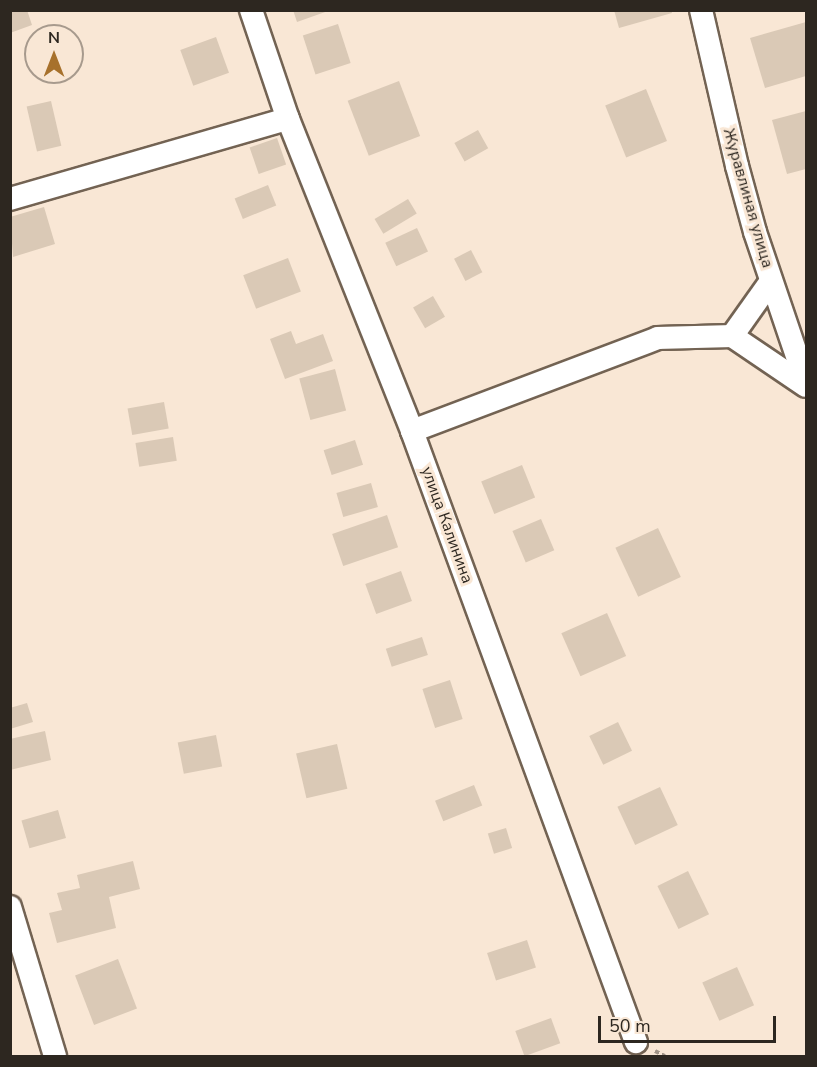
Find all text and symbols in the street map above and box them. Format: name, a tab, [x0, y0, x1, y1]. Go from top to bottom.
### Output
north arrow	[24, 24, 84, 84]
text: N	[48, 27, 60, 49]
street label: Журавлиная улица	[719, 126, 777, 270]
street label: улица Калинина	[417, 464, 477, 586]
scale bar	[601, 1004, 780, 1042]
text: 50 m	[609, 1014, 651, 1038]

